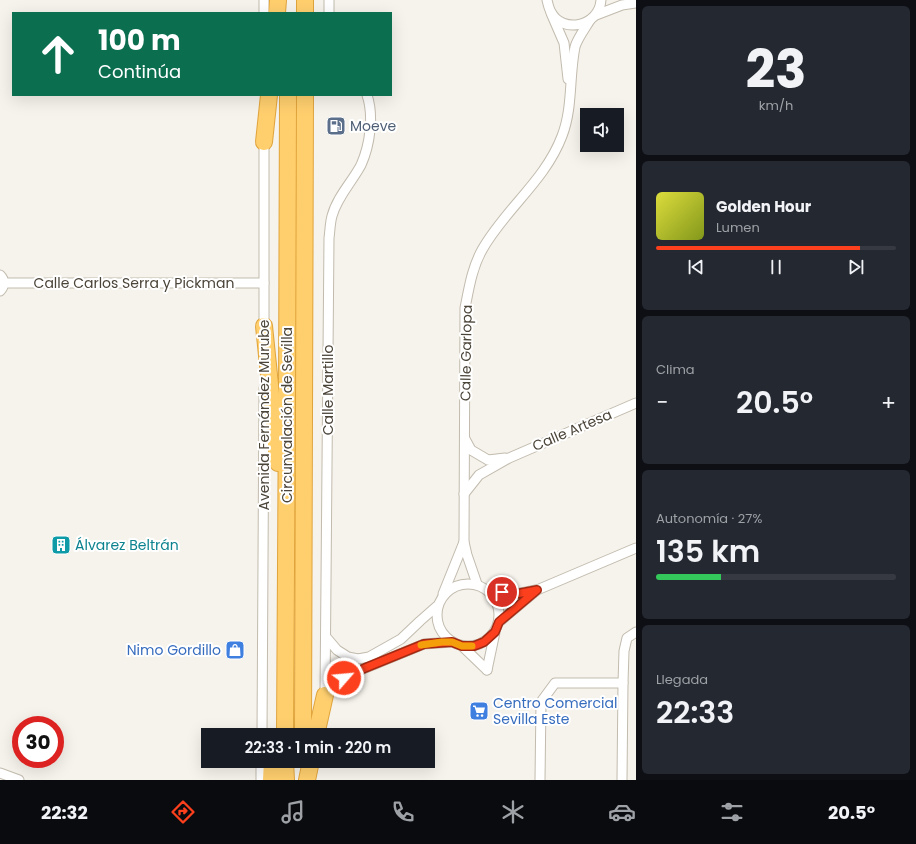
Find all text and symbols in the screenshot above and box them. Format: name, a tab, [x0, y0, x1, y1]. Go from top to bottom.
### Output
text: 100 m	[98, 21, 181, 60]
icon: ahead	[32, 28, 84, 80]
text: 23	[745, 33, 807, 106]
text: Continúa	[98, 59, 181, 84]
text: km/h	[759, 96, 793, 115]
map controls	[580, 108, 624, 152]
button: sound	[580, 108, 624, 152]
fuel station icon: Moeve	[325, 115, 347, 137]
place label: Moeve	[350, 116, 397, 136]
text: Golden Hour	[716, 196, 811, 217]
text: Lumen	[716, 218, 760, 237]
icon: previous	[685, 256, 707, 278]
icon: pause	[765, 256, 787, 278]
icon: next	[845, 256, 867, 278]
street label: Calle Carlos Serra y Pickman	[34, 273, 234, 293]
street label: Calle Garlopa	[455, 305, 477, 401]
street label: Avenida Fernández Murube	[254, 319, 274, 510]
street label: Circunvalación de Sevilla	[277, 327, 297, 503]
street label: Calle Martillo	[318, 345, 338, 435]
text: Clima	[656, 360, 695, 379]
text: 20.5°	[736, 381, 813, 424]
text: −	[656, 387, 668, 418]
text: +	[881, 387, 896, 418]
street label: Calle Artesa	[529, 404, 615, 456]
text: Autonomía · 27%	[656, 509, 762, 528]
text: 135 km	[656, 530, 760, 573]
building icon: Álvarez Beltrán	[50, 534, 72, 556]
place label: Álvarez Beltrán	[75, 535, 179, 555]
pin	[485, 575, 519, 609]
icon: arrive	[491, 581, 513, 603]
shop icon: Nimo Gordillo	[224, 639, 246, 661]
place label: Nimo Gordillo	[127, 640, 221, 660]
position arrow	[323, 657, 365, 699]
text: Llegada	[656, 670, 708, 689]
text: 22:33	[656, 691, 734, 734]
place label: Centro Comercial Sevilla Este	[493, 693, 617, 729]
supermarket icon: Centro Comercial Sevilla Este	[468, 700, 490, 722]
speed limit sign: 30	[12, 716, 64, 768]
text: 22:33 · 1 min · 220 m	[245, 737, 391, 758]
icon: directions	[169, 798, 197, 826]
icon: music	[279, 798, 307, 826]
icon: phone	[389, 798, 417, 826]
icon: climate	[499, 798, 527, 826]
icon: car	[608, 798, 636, 826]
icon: filters	[718, 798, 746, 826]
text: 22:32	[41, 800, 88, 825]
text: 20.5°	[828, 800, 875, 825]

